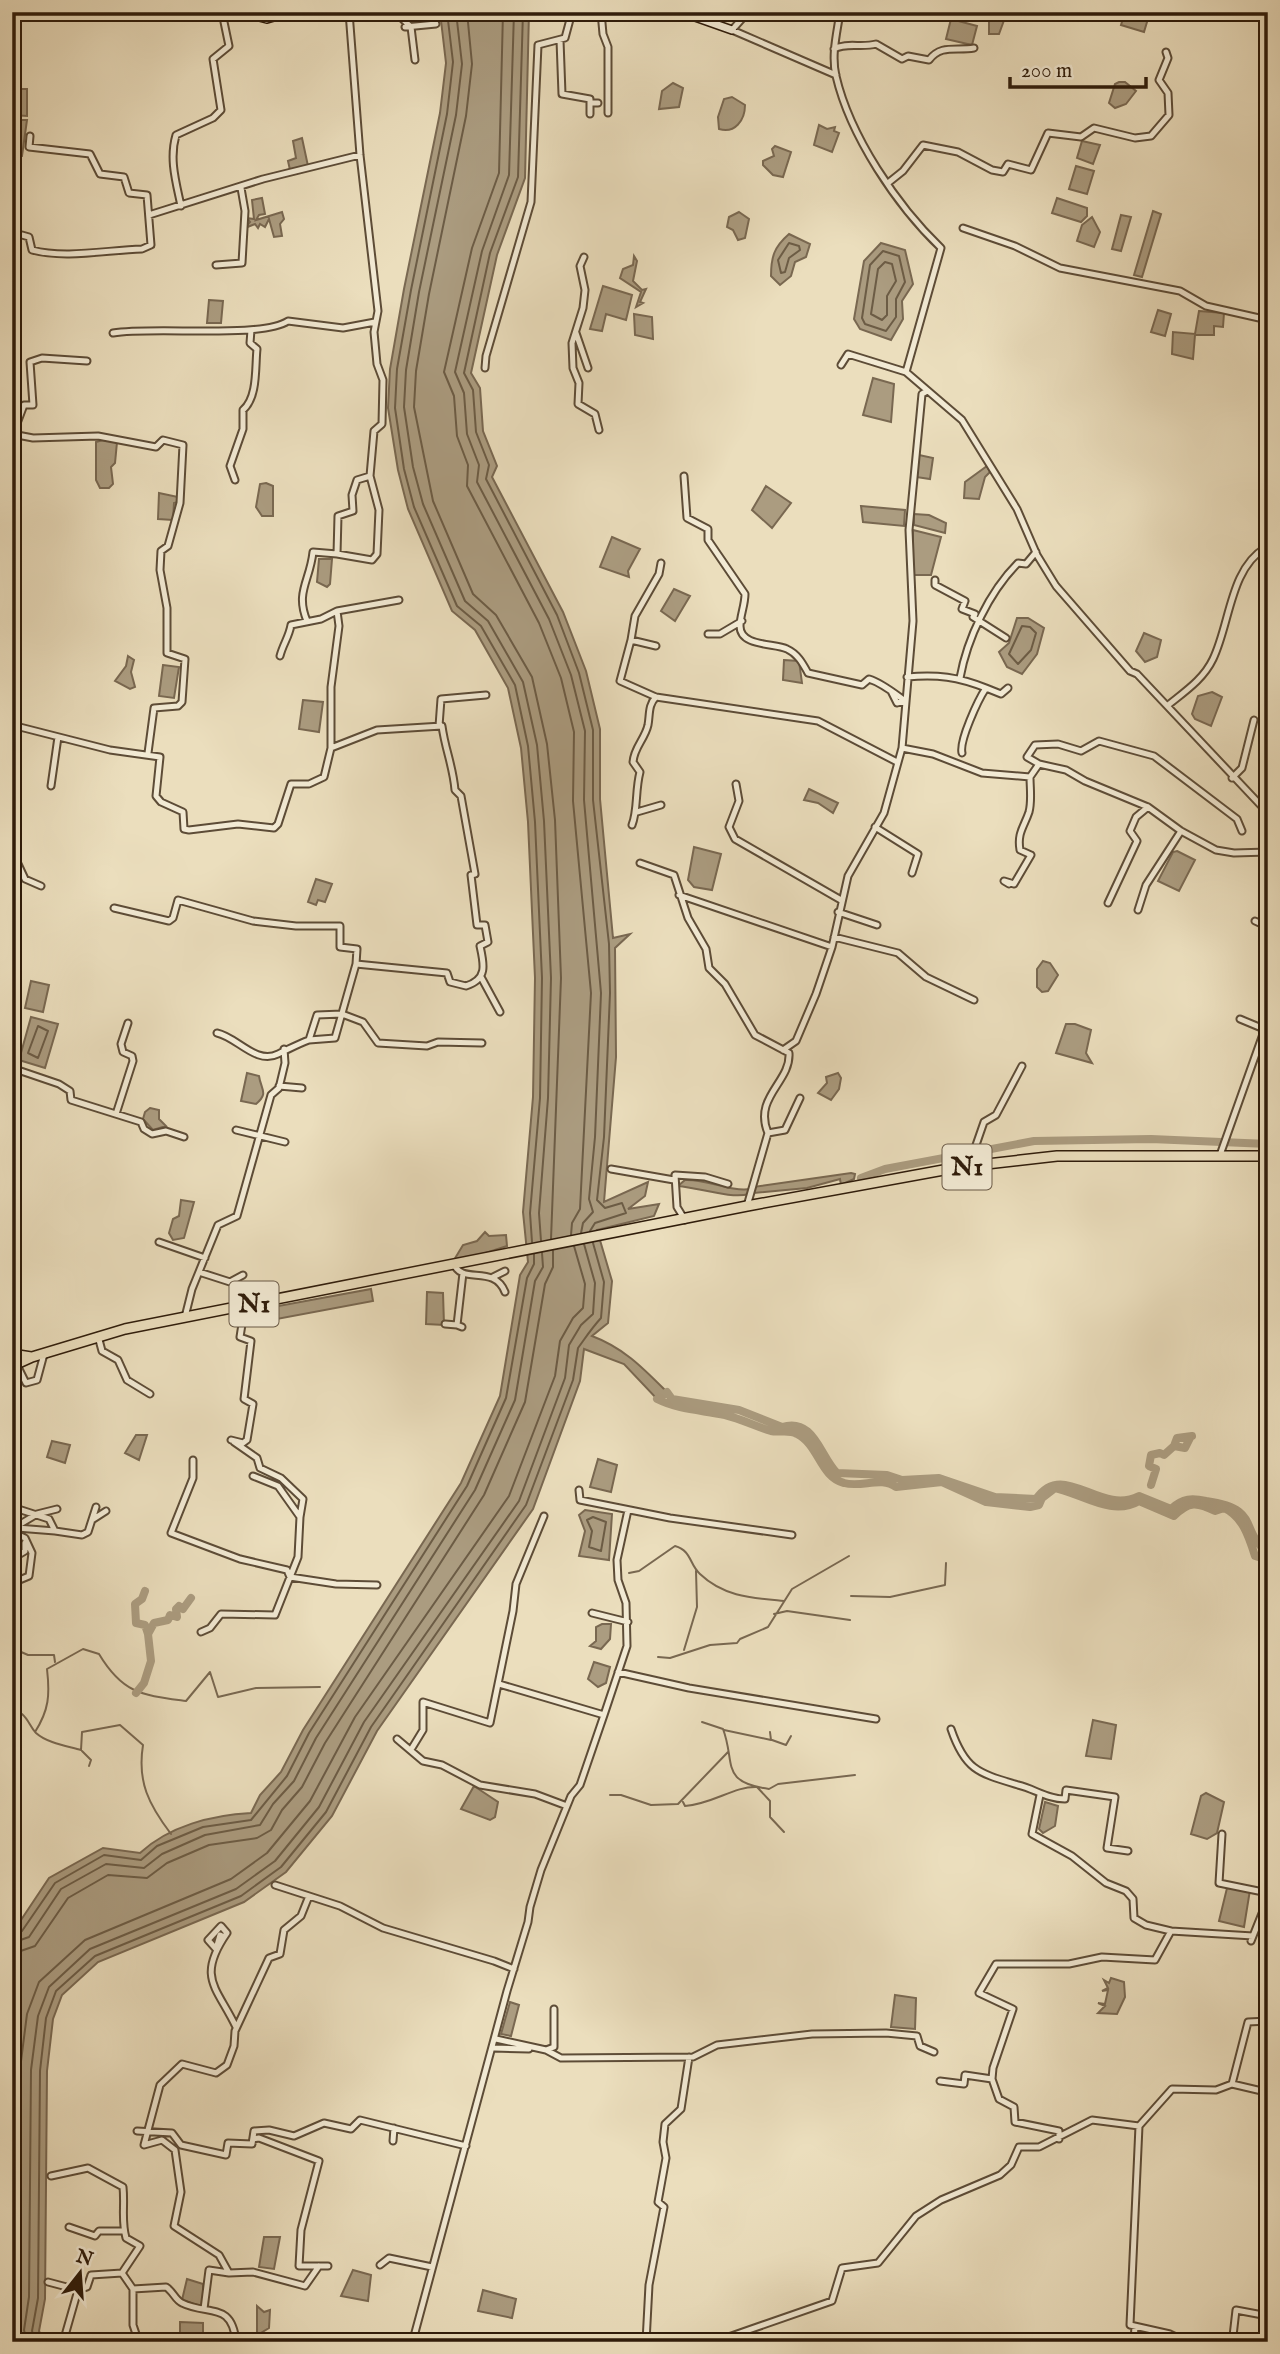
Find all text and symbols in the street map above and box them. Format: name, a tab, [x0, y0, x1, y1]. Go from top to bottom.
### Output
scale bar	[1010, 46, 1147, 90]
text: 200 m	[1021, 58, 1072, 85]
road number: N1	[942, 1144, 992, 1190]
road number: N1	[230, 1282, 278, 1326]
north arrow	[46, 2238, 116, 2308]
text: N	[72, 2244, 96, 2273]

